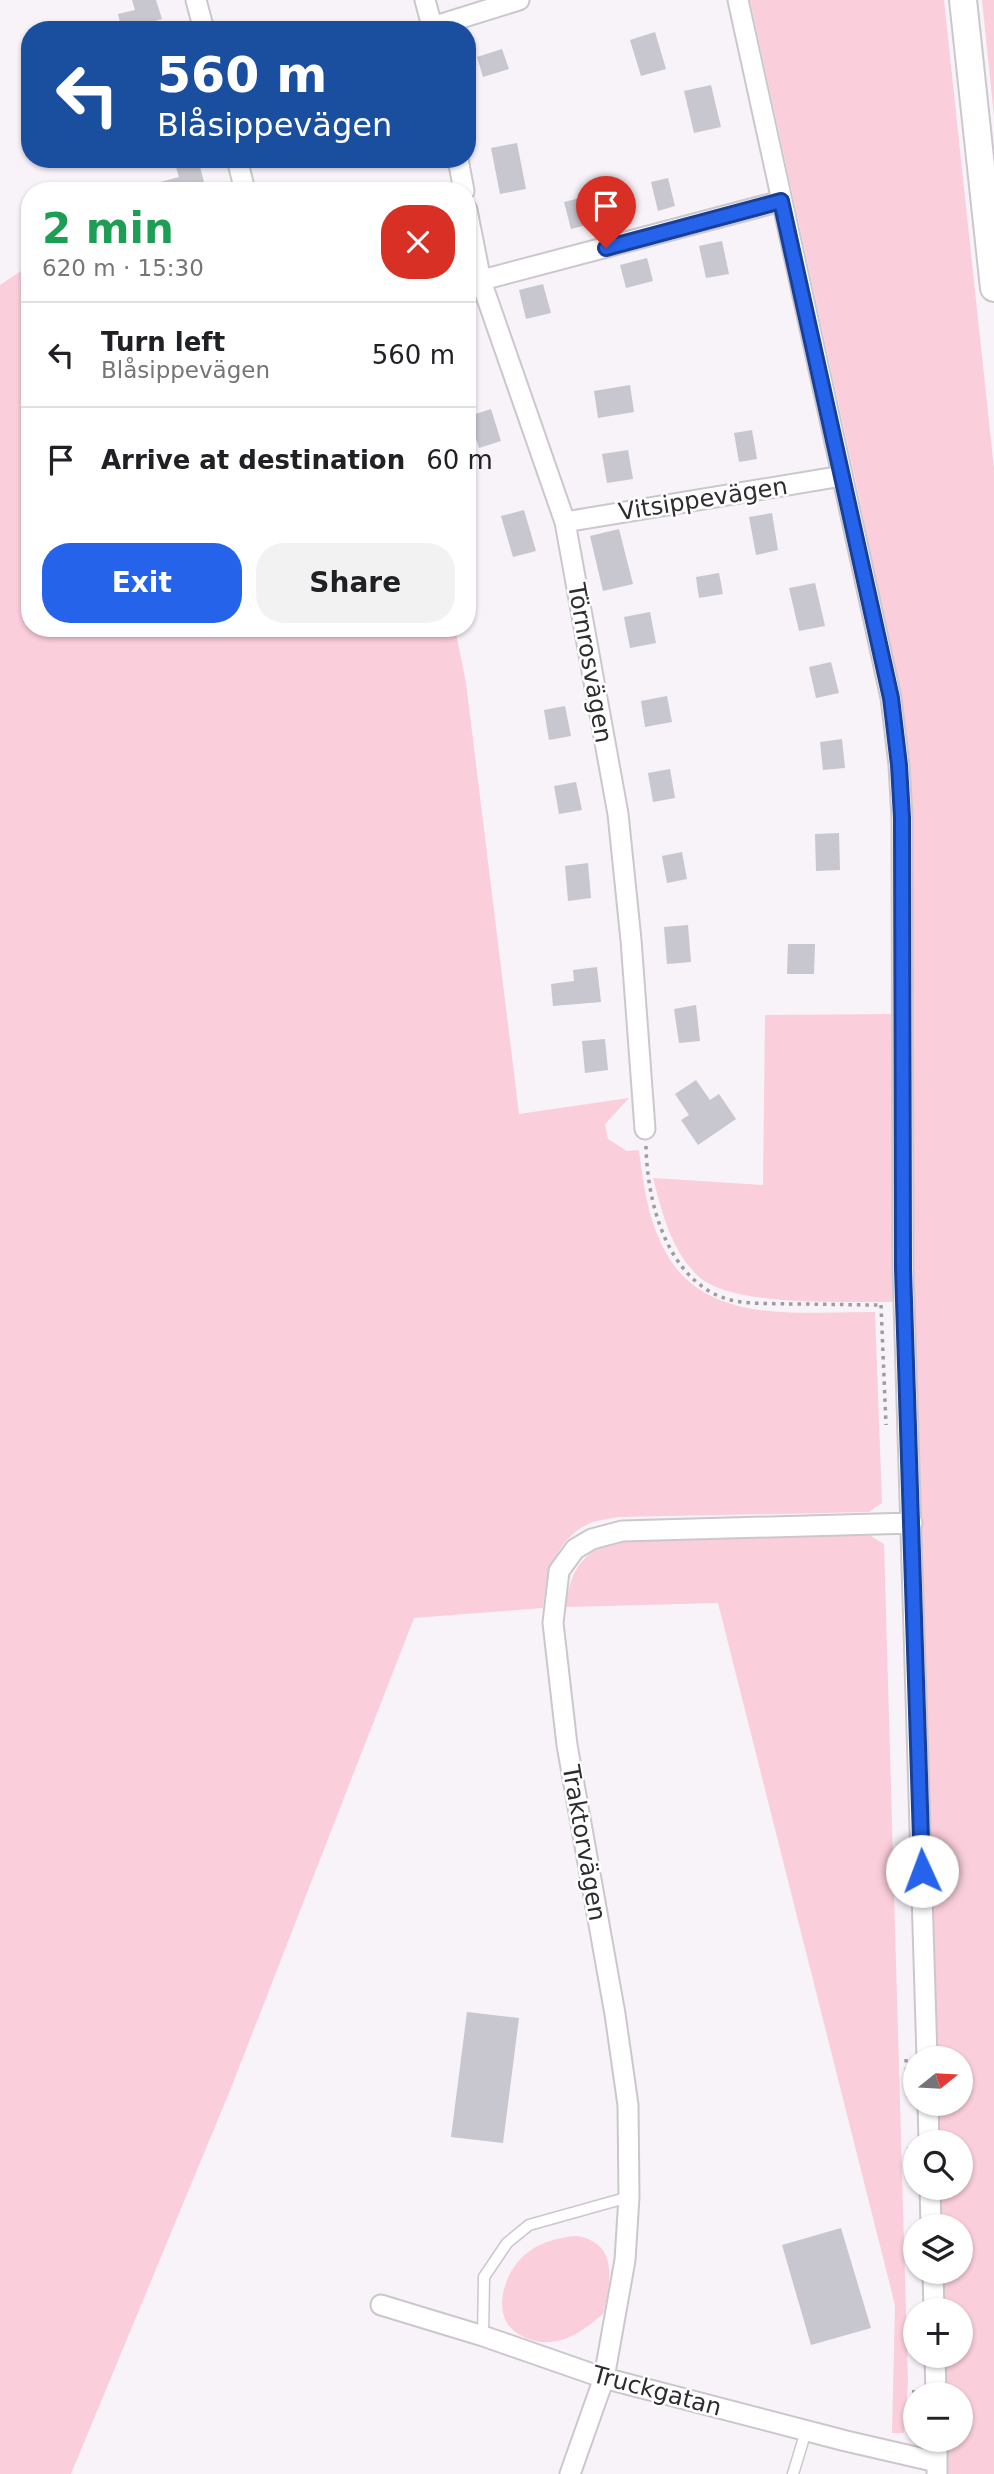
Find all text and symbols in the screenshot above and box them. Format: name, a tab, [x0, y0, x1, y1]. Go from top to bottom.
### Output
text: 560 m	[157, 47, 327, 104]
icon: left	[42, 49, 133, 140]
text: Blåsippevägen	[157, 106, 392, 144]
pin	[576, 176, 636, 248]
icon: arrive	[587, 187, 625, 225]
text: 2 min	[42, 204, 174, 253]
button: close	[381, 205, 455, 279]
text: 620 m · 15:30	[42, 255, 204, 281]
text: Turn left	[101, 327, 225, 357]
icon: left	[42, 336, 80, 374]
text: 560 m	[372, 340, 455, 370]
text: Blåsippevägen	[101, 357, 270, 383]
icon: arrive	[42, 441, 80, 479]
text: Arrive at destination	[101, 445, 405, 475]
text: 60 m	[426, 445, 493, 475]
street label: Vitsippevägen	[617, 472, 789, 526]
button: Exit	[42, 543, 242, 623]
button: Share	[256, 543, 455, 623]
street label: Törnrosvägen	[562, 580, 618, 745]
street label: Traktorvägen	[556, 1762, 611, 1923]
position arrow	[885, 1834, 959, 1908]
north arrow	[903, 2046, 973, 2116]
map controls	[903, 2046, 973, 2452]
button: search	[903, 2130, 973, 2200]
button: layers	[903, 2214, 973, 2284]
button: +	[903, 2298, 973, 2368]
street label: Truckgatan	[588, 2360, 725, 2422]
button: −	[903, 2382, 973, 2452]

